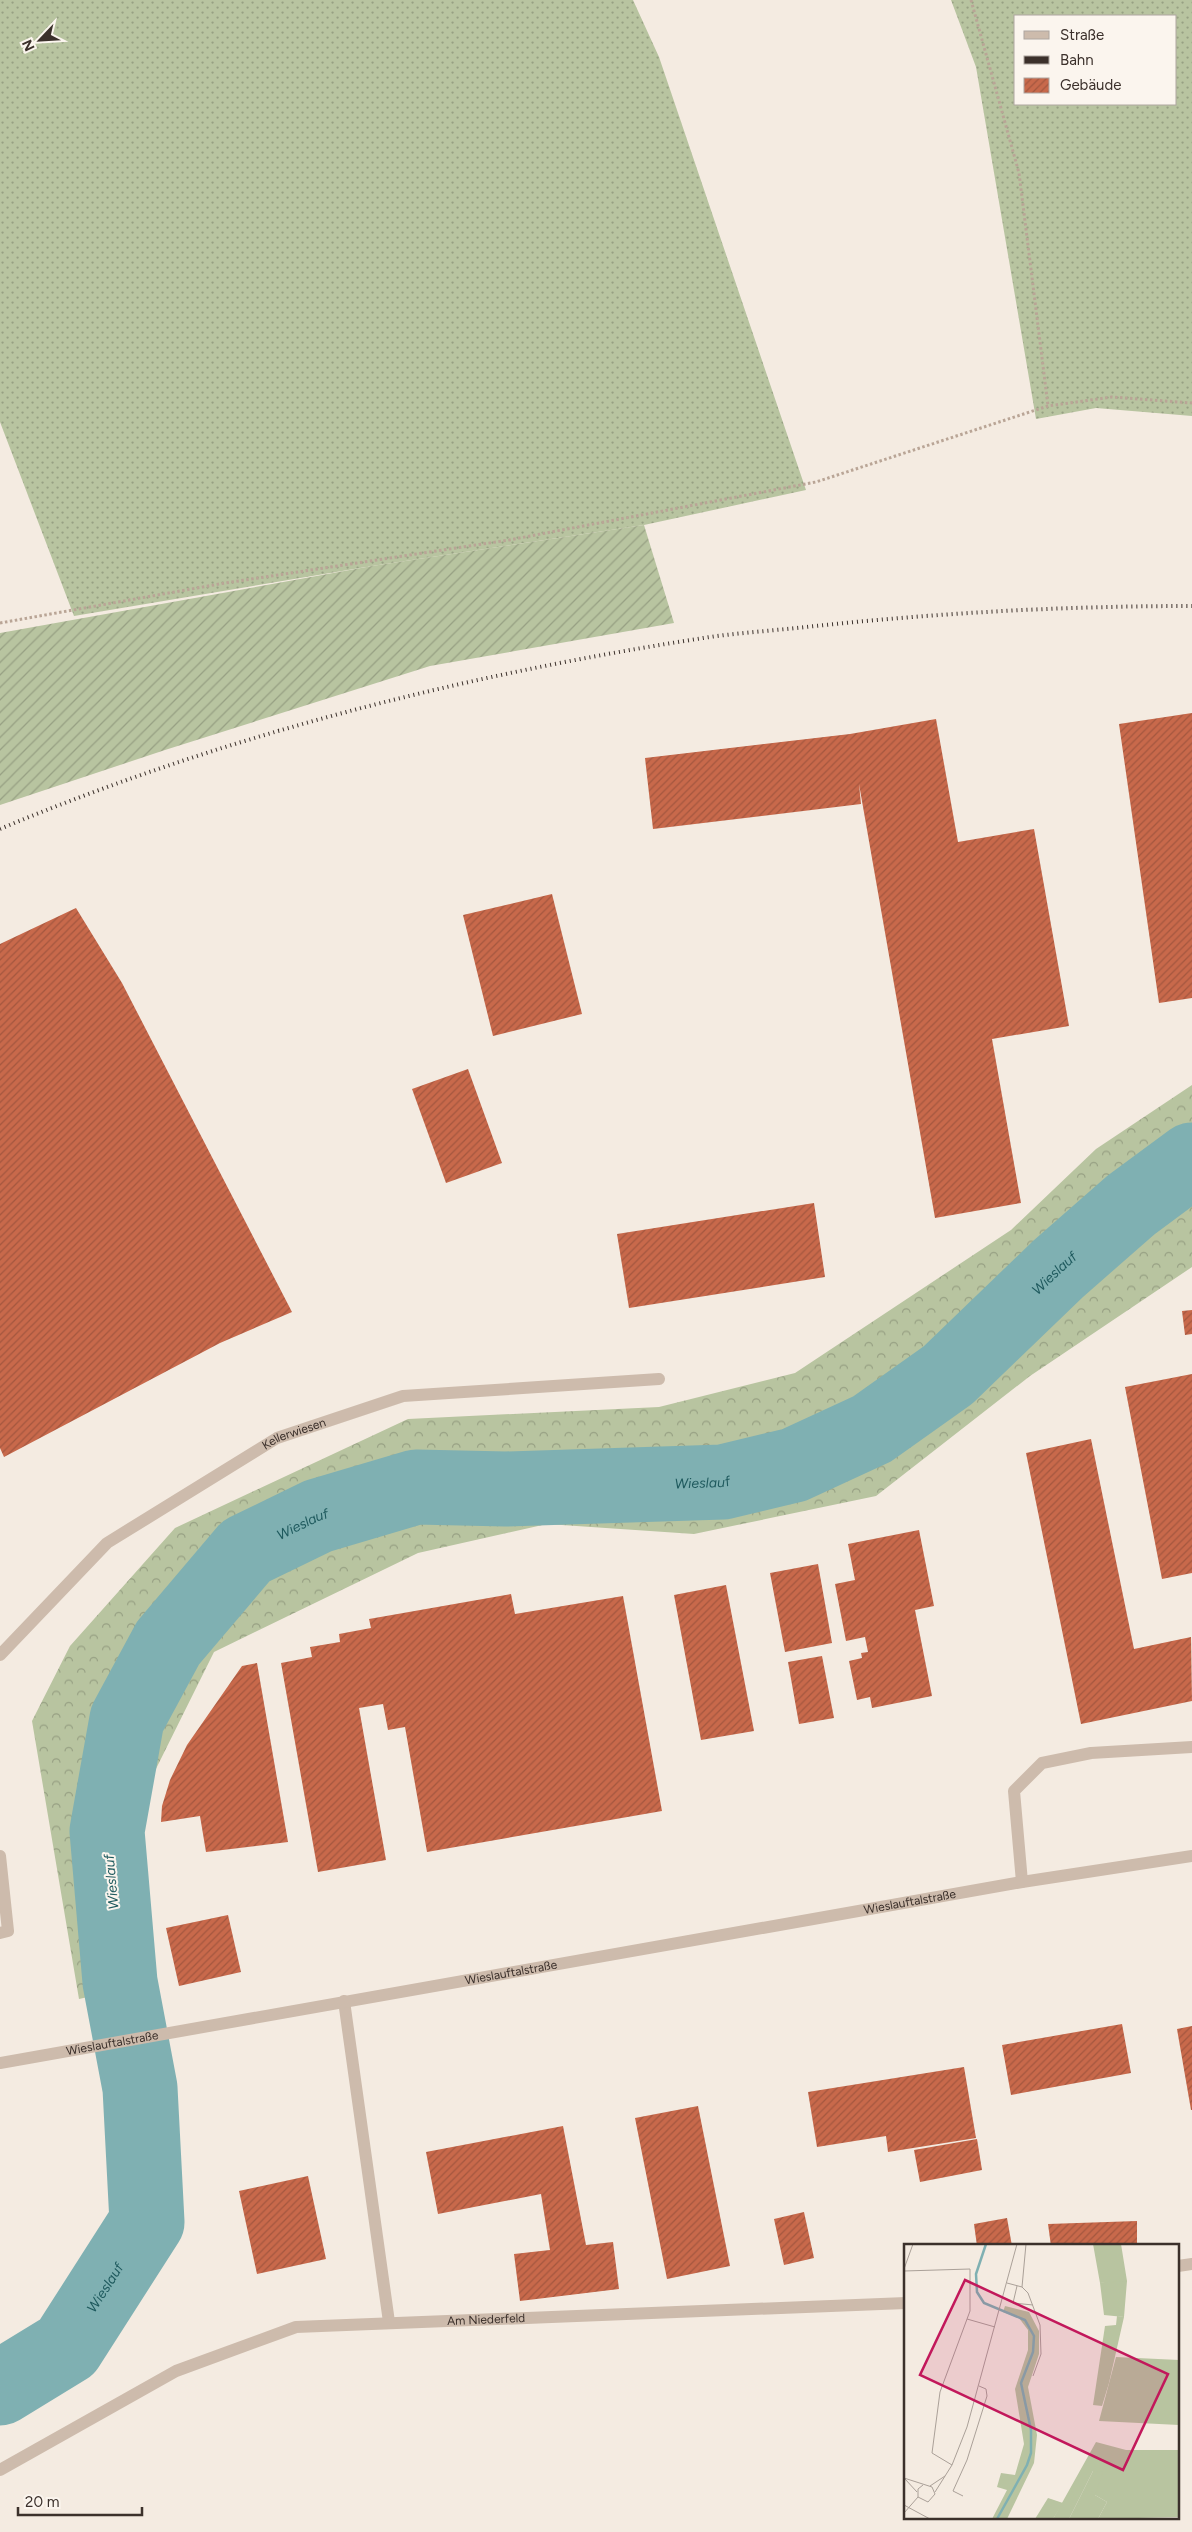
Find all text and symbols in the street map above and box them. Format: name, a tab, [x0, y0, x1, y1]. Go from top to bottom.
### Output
north arrow	[15, 15, 65, 65]
legend	[1014, 15, 1177, 105]
text: Straße	[1060, 26, 1104, 44]
text: N	[19, 37, 39, 54]
text: Bahn	[1060, 51, 1094, 69]
text: Gebäude	[1060, 76, 1121, 94]
water label: Wieslauf	[1029, 1247, 1082, 1299]
street label: Kellerwiesen	[259, 1415, 328, 1453]
water label: Wieslauf	[674, 1472, 734, 1493]
water label: Wieslauf	[274, 1505, 332, 1544]
water label: Wieslauf	[100, 1852, 122, 1910]
street label: Wieslauftalstraße	[863, 1887, 957, 1917]
street label: Wieslauftalstraße	[464, 1957, 559, 1988]
street label: Wieslauftalstraße	[65, 2028, 160, 2058]
inset map	[904, 2244, 1180, 2520]
water label: Wieslauf	[83, 2259, 128, 2316]
street label: Am Niederfeld	[447, 2311, 525, 2328]
scale bar	[18, 2484, 141, 2516]
text: 20 m	[25, 2493, 59, 2511]

